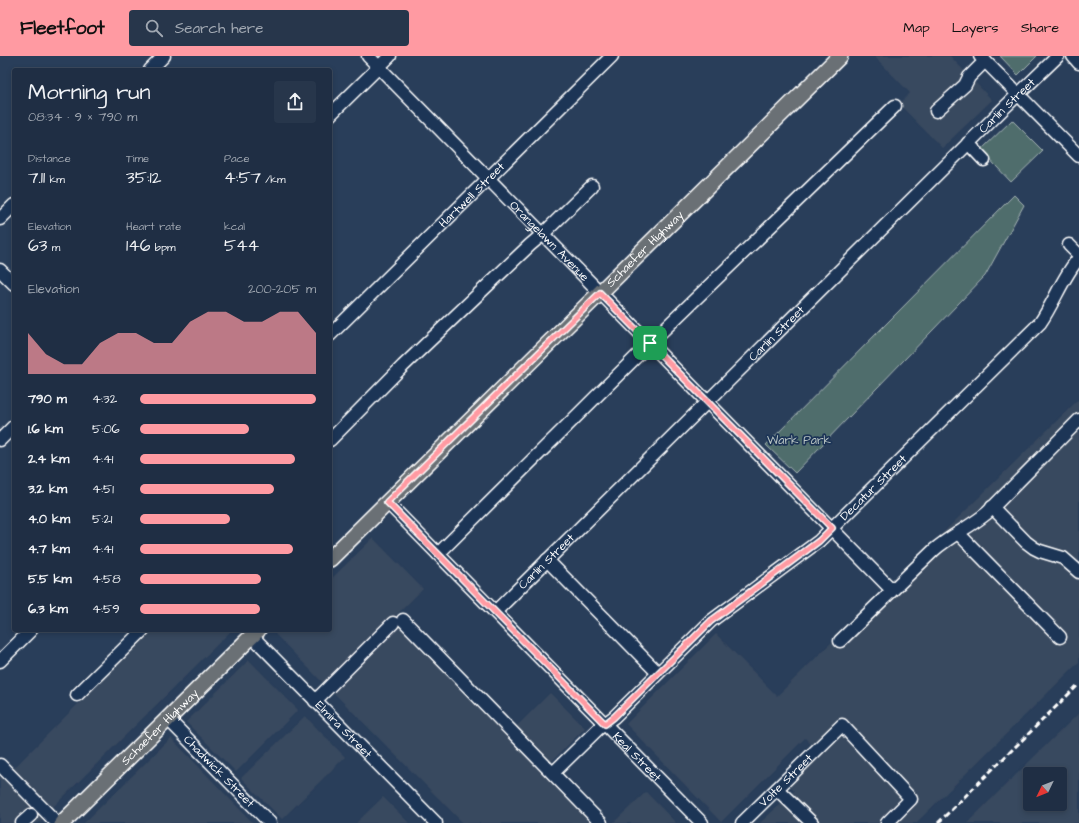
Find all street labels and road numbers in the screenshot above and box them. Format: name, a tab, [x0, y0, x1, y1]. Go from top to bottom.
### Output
street label: Carlin Street	[975, 74, 1039, 137]
street label: Hartwell Street	[435, 159, 509, 232]
street label: Orangelawn Avenue	[505, 197, 593, 286]
street label: Schaefer Highway	[603, 207, 689, 291]
street label: Carlin Street	[745, 302, 809, 365]
street label: Decatur Street	[836, 451, 911, 525]
street label: Carlin Street	[515, 530, 578, 593]
street label: Schaefer Highway	[117, 685, 203, 769]
street label: Elmira Street	[311, 697, 376, 762]
street label: Keal Street	[608, 728, 665, 786]
street label: Chadwick Street	[179, 732, 258, 811]
street label: Volte Street	[755, 750, 817, 811]

